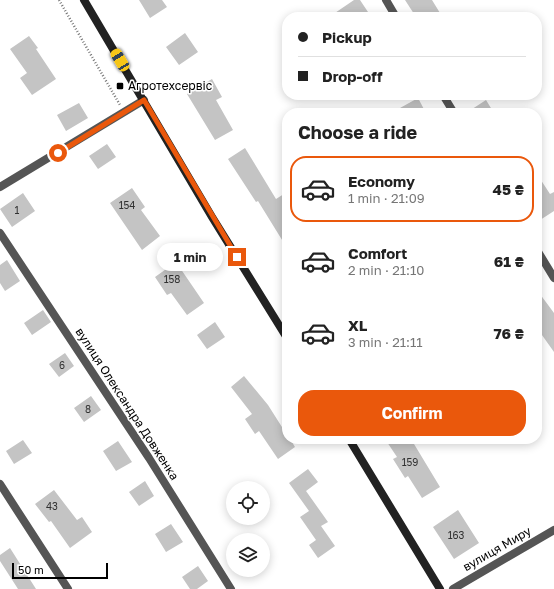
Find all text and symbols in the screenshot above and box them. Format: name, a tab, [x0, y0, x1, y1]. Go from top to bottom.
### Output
text: Pickup	[322, 28, 372, 46]
car	[109, 47, 131, 73]
text: Drop-off	[322, 67, 382, 85]
place label: Агротехсервіс	[128, 78, 213, 93]
marker: Агротехсервіс	[115, 81, 125, 91]
text: Choose a ride	[298, 121, 417, 143]
route start	[49, 144, 67, 162]
icon: car	[300, 171, 336, 207]
text: Economy	[348, 172, 415, 190]
text: 45 ₴	[493, 180, 524, 198]
text: 1 min · 21:09	[348, 190, 425, 206]
house number: 154	[119, 199, 135, 211]
house number: 1	[15, 204, 20, 216]
callout: 1 min	[157, 243, 223, 271]
icon: car	[300, 243, 336, 279]
text: Comfort	[348, 244, 407, 262]
route end	[228, 248, 246, 266]
text: 1 min	[174, 249, 206, 265]
text: 61 ₴	[494, 252, 524, 270]
text: 2 min · 21:10	[348, 262, 424, 278]
house number: 158	[164, 273, 180, 285]
icon: car	[300, 315, 336, 351]
text: XL	[348, 316, 367, 334]
text: 76 ₴	[493, 324, 524, 342]
street label: вулиця Олександра Довженка	[72, 325, 182, 483]
text: 3 min · 21:11	[348, 334, 423, 350]
house number: 6	[59, 359, 65, 371]
button: Confirm	[298, 390, 526, 436]
house number: 8	[85, 403, 91, 415]
house number: 159	[402, 456, 418, 468]
map controls	[226, 481, 270, 577]
button: locate	[226, 481, 270, 525]
house number: 43	[46, 500, 58, 512]
street label: вулиця Миру	[460, 523, 534, 574]
house number: 163	[448, 529, 465, 541]
button: layers	[226, 533, 270, 577]
scale bar	[12, 561, 108, 580]
text: 50 m	[18, 563, 44, 576]

